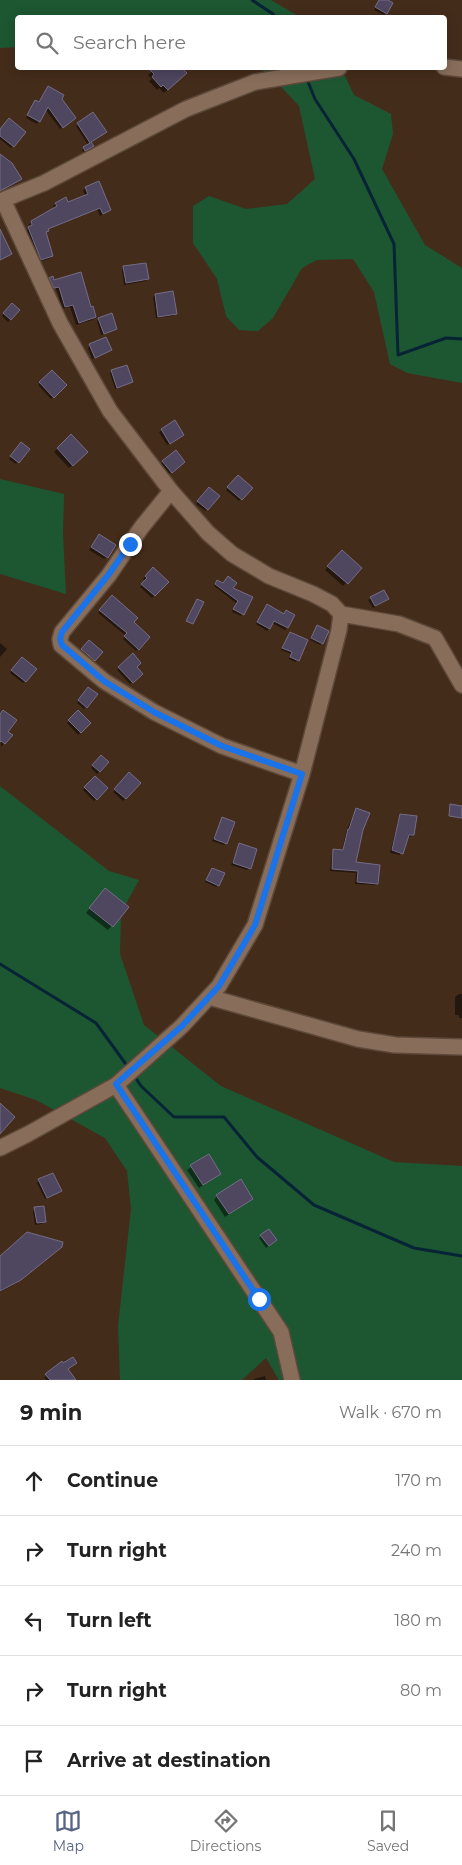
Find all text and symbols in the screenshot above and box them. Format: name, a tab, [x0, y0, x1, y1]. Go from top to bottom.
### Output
search box	[15, 15, 447, 70]
icon: search	[33, 29, 61, 57]
text: Search here	[73, 31, 186, 54]
route end	[119, 533, 142, 556]
route start	[248, 1288, 271, 1311]
text: 9 min	[20, 1400, 82, 1425]
text: Walk · 670 m	[339, 1403, 442, 1422]
icon: ahead	[20, 1467, 48, 1495]
text: Continue	[67, 1469, 158, 1492]
text: 170 m	[395, 1471, 442, 1490]
icon: right	[20, 1537, 48, 1565]
text: Turn right	[67, 1539, 167, 1562]
text: 240 m	[391, 1541, 442, 1560]
icon: left	[20, 1607, 48, 1635]
text: Turn left	[67, 1609, 152, 1632]
text: 180 m	[394, 1611, 442, 1630]
icon: right	[20, 1677, 48, 1705]
text: Turn right	[67, 1679, 167, 1702]
text: 80 m	[400, 1681, 442, 1700]
icon: arrive	[20, 1747, 48, 1775]
text: Arrive at destination	[67, 1749, 271, 1772]
tab: Map	[53, 1807, 84, 1855]
tab: Directions	[190, 1807, 261, 1855]
tab: Saved	[367, 1807, 409, 1855]

